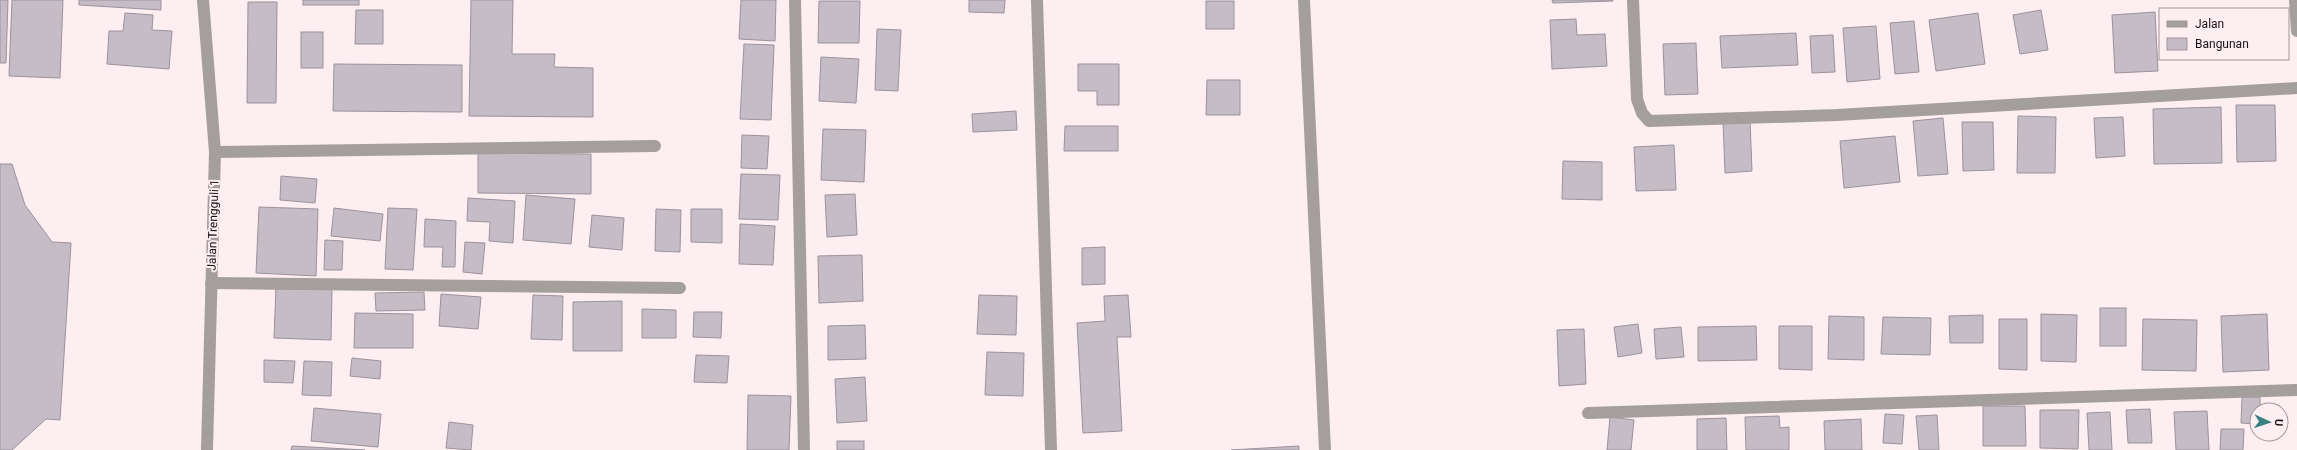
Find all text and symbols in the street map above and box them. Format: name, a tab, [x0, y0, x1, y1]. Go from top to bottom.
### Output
legend	[2159, 8, 2289, 60]
text: Jalan	[2195, 17, 2224, 31]
text: Bangunan	[2195, 37, 2249, 51]
street label: Jalan Trengguli 1	[204, 179, 222, 271]
north arrow	[2249, 402, 2289, 442]
text: U	[2272, 419, 2285, 426]

